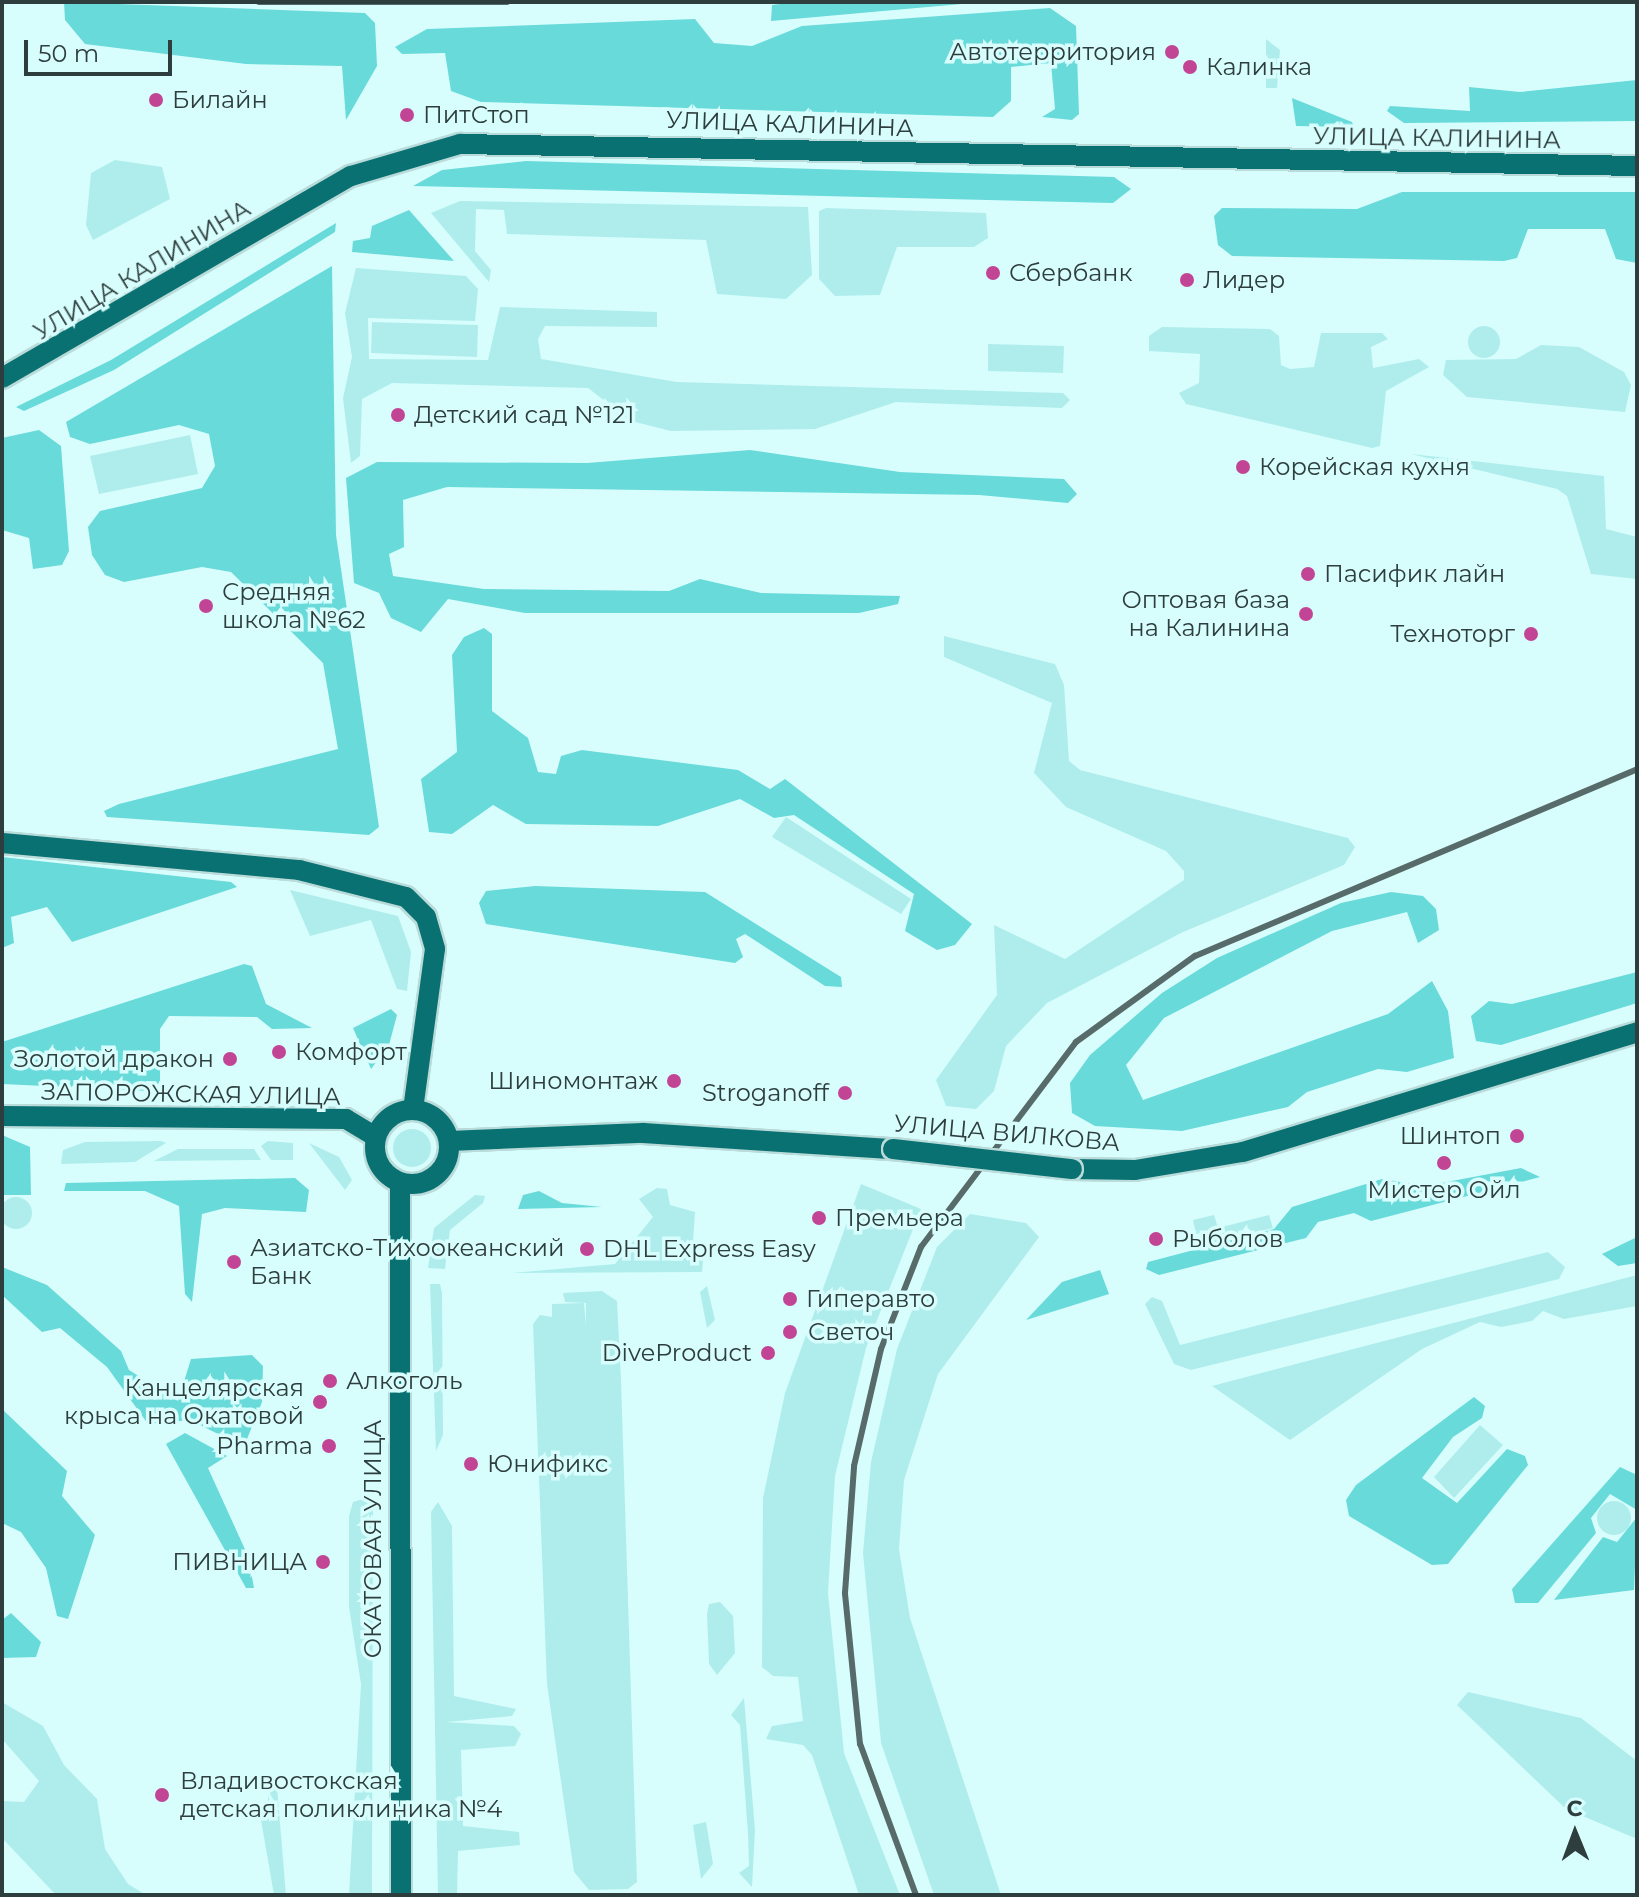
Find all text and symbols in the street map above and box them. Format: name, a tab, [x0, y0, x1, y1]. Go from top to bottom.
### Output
scale bar	[28, 24, 176, 74]
place label: Автотерритория	[949, 38, 1156, 66]
text: 50 m	[38, 39, 99, 68]
marker: Автотерритория	[1163, 43, 1181, 61]
place label: Калинка	[1206, 53, 1312, 81]
marker: Калинка	[1181, 58, 1199, 76]
place label: Билайн	[172, 86, 268, 114]
marker: Билайн	[147, 91, 165, 109]
place label: ПитСтоп	[423, 101, 530, 129]
street label: УЛИЦА КАЛИНИНА	[666, 105, 914, 143]
marker: ПитСтоп	[398, 106, 416, 124]
street label: УЛИЦА КАЛИНИНА	[1313, 121, 1561, 155]
street label: УЛИЦА КАЛИНИНА	[28, 194, 256, 346]
place label: Сбербанк	[1009, 259, 1132, 287]
marker: Сбербанк	[984, 264, 1002, 282]
place label: Лидер	[1203, 266, 1285, 294]
marker: Лидер	[1178, 271, 1196, 289]
place label: Детский сад №121	[414, 401, 634, 429]
marker: Детский сад №121	[389, 406, 407, 424]
place label: Корейская кухня	[1259, 453, 1470, 481]
marker: Корейская кухня	[1234, 458, 1252, 476]
place label: Пасифик лайн	[1324, 560, 1505, 588]
marker: Пасифик лайн	[1299, 565, 1317, 583]
place label: Средняя школа №62	[222, 578, 366, 634]
place label: Оптовая база на Калинина	[1121, 586, 1290, 642]
marker: Средняя школа №62	[197, 597, 215, 615]
marker: Оптовая база на Калинина	[1297, 605, 1315, 623]
place label: Техноторг	[1390, 620, 1515, 648]
marker: Техноторг	[1522, 625, 1540, 643]
place label: Комфорт	[295, 1038, 407, 1066]
marker: Комфорт	[270, 1043, 288, 1061]
place label: Золотой дракон	[14, 1045, 214, 1073]
marker: Золотой дракон	[221, 1050, 239, 1068]
place label: Шиномонтаж	[488, 1067, 658, 1095]
marker: Шиномонтаж	[665, 1072, 683, 1090]
street label: ЗАПОРОЖСКАЯ УЛИЦА	[41, 1077, 341, 1111]
place label: Stroganoff	[702, 1079, 829, 1107]
marker: Stroganoff	[836, 1084, 854, 1102]
street label: УЛИЦА ВИЛКОВА	[893, 1109, 1121, 1157]
place label: Шинтоп	[1400, 1122, 1501, 1150]
marker: Шинтоп	[1508, 1127, 1526, 1145]
marker: Мистер Ойл	[1435, 1154, 1453, 1172]
place label: Мистер Ойл	[1367, 1176, 1521, 1204]
place label: Премьера	[835, 1204, 964, 1232]
marker: Премьера	[810, 1209, 828, 1227]
place label: Рыболов	[1172, 1225, 1283, 1253]
marker: Рыболов	[1147, 1230, 1165, 1248]
place label: Азиатско-Тихоокеанский Банк	[250, 1234, 565, 1290]
place label: DHL Express Easy	[603, 1235, 816, 1263]
marker: DHL Express Easy	[578, 1240, 596, 1258]
marker: Азиатско-Тихоокеанский Банк	[225, 1253, 243, 1271]
place label: Гиперавто	[806, 1285, 935, 1313]
marker: Гиперавто	[781, 1290, 799, 1308]
place label: Светоч	[808, 1318, 894, 1346]
marker: Светоч	[779, 1321, 801, 1343]
place label: DiveProduct	[602, 1339, 752, 1367]
marker: DiveProduct	[759, 1344, 777, 1362]
place label: Алкоголь	[346, 1367, 463, 1395]
marker: Алкоголь	[321, 1372, 339, 1390]
place label: Канцелярская крыса на Окатовой	[64, 1374, 304, 1430]
marker: Канцелярская крыса на Окатовой	[311, 1393, 329, 1411]
street label: ОКАТОВАЯ УЛИЦА	[359, 1420, 387, 1658]
place label: Pharma	[216, 1432, 313, 1460]
marker: Pharma	[320, 1437, 338, 1455]
place label: Юнификс	[487, 1450, 608, 1478]
marker: Юнификс	[462, 1455, 480, 1473]
place label: ПИВНИЦА	[172, 1548, 307, 1576]
marker: ПИВНИЦА	[314, 1553, 332, 1571]
place label: Владивостокская детская поликлиника №4	[180, 1767, 502, 1823]
marker: Владивостокская детская поликлиника №4	[151, 1784, 173, 1806]
north arrow	[1535, 1793, 1615, 1873]
text: С	[1566, 1795, 1583, 1822]

